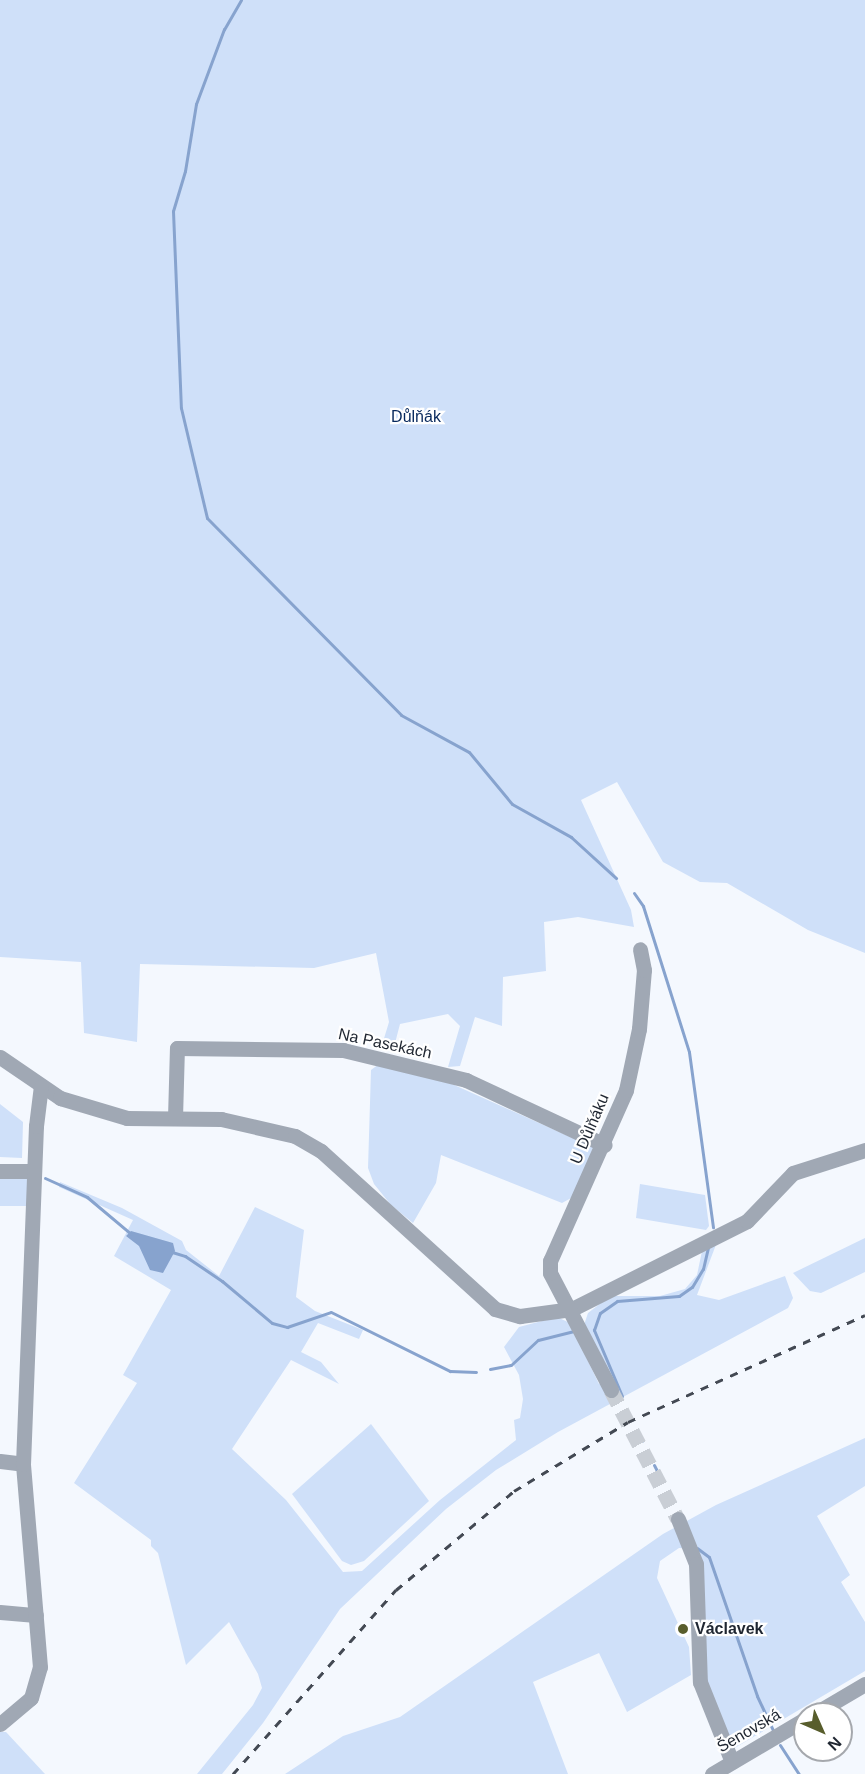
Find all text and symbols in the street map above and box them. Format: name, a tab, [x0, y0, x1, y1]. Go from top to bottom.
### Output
park label: Důlňák	[391, 407, 441, 427]
street label: Na Pasekách	[336, 1025, 434, 1063]
street label: U Důlňáku	[567, 1091, 613, 1167]
place label: Václavek	[695, 1619, 764, 1639]
marker: Václavek	[676, 1622, 690, 1636]
north arrow	[793, 1702, 853, 1762]
street label: Šenovská	[714, 1705, 784, 1757]
text: N	[825, 1734, 845, 1754]

